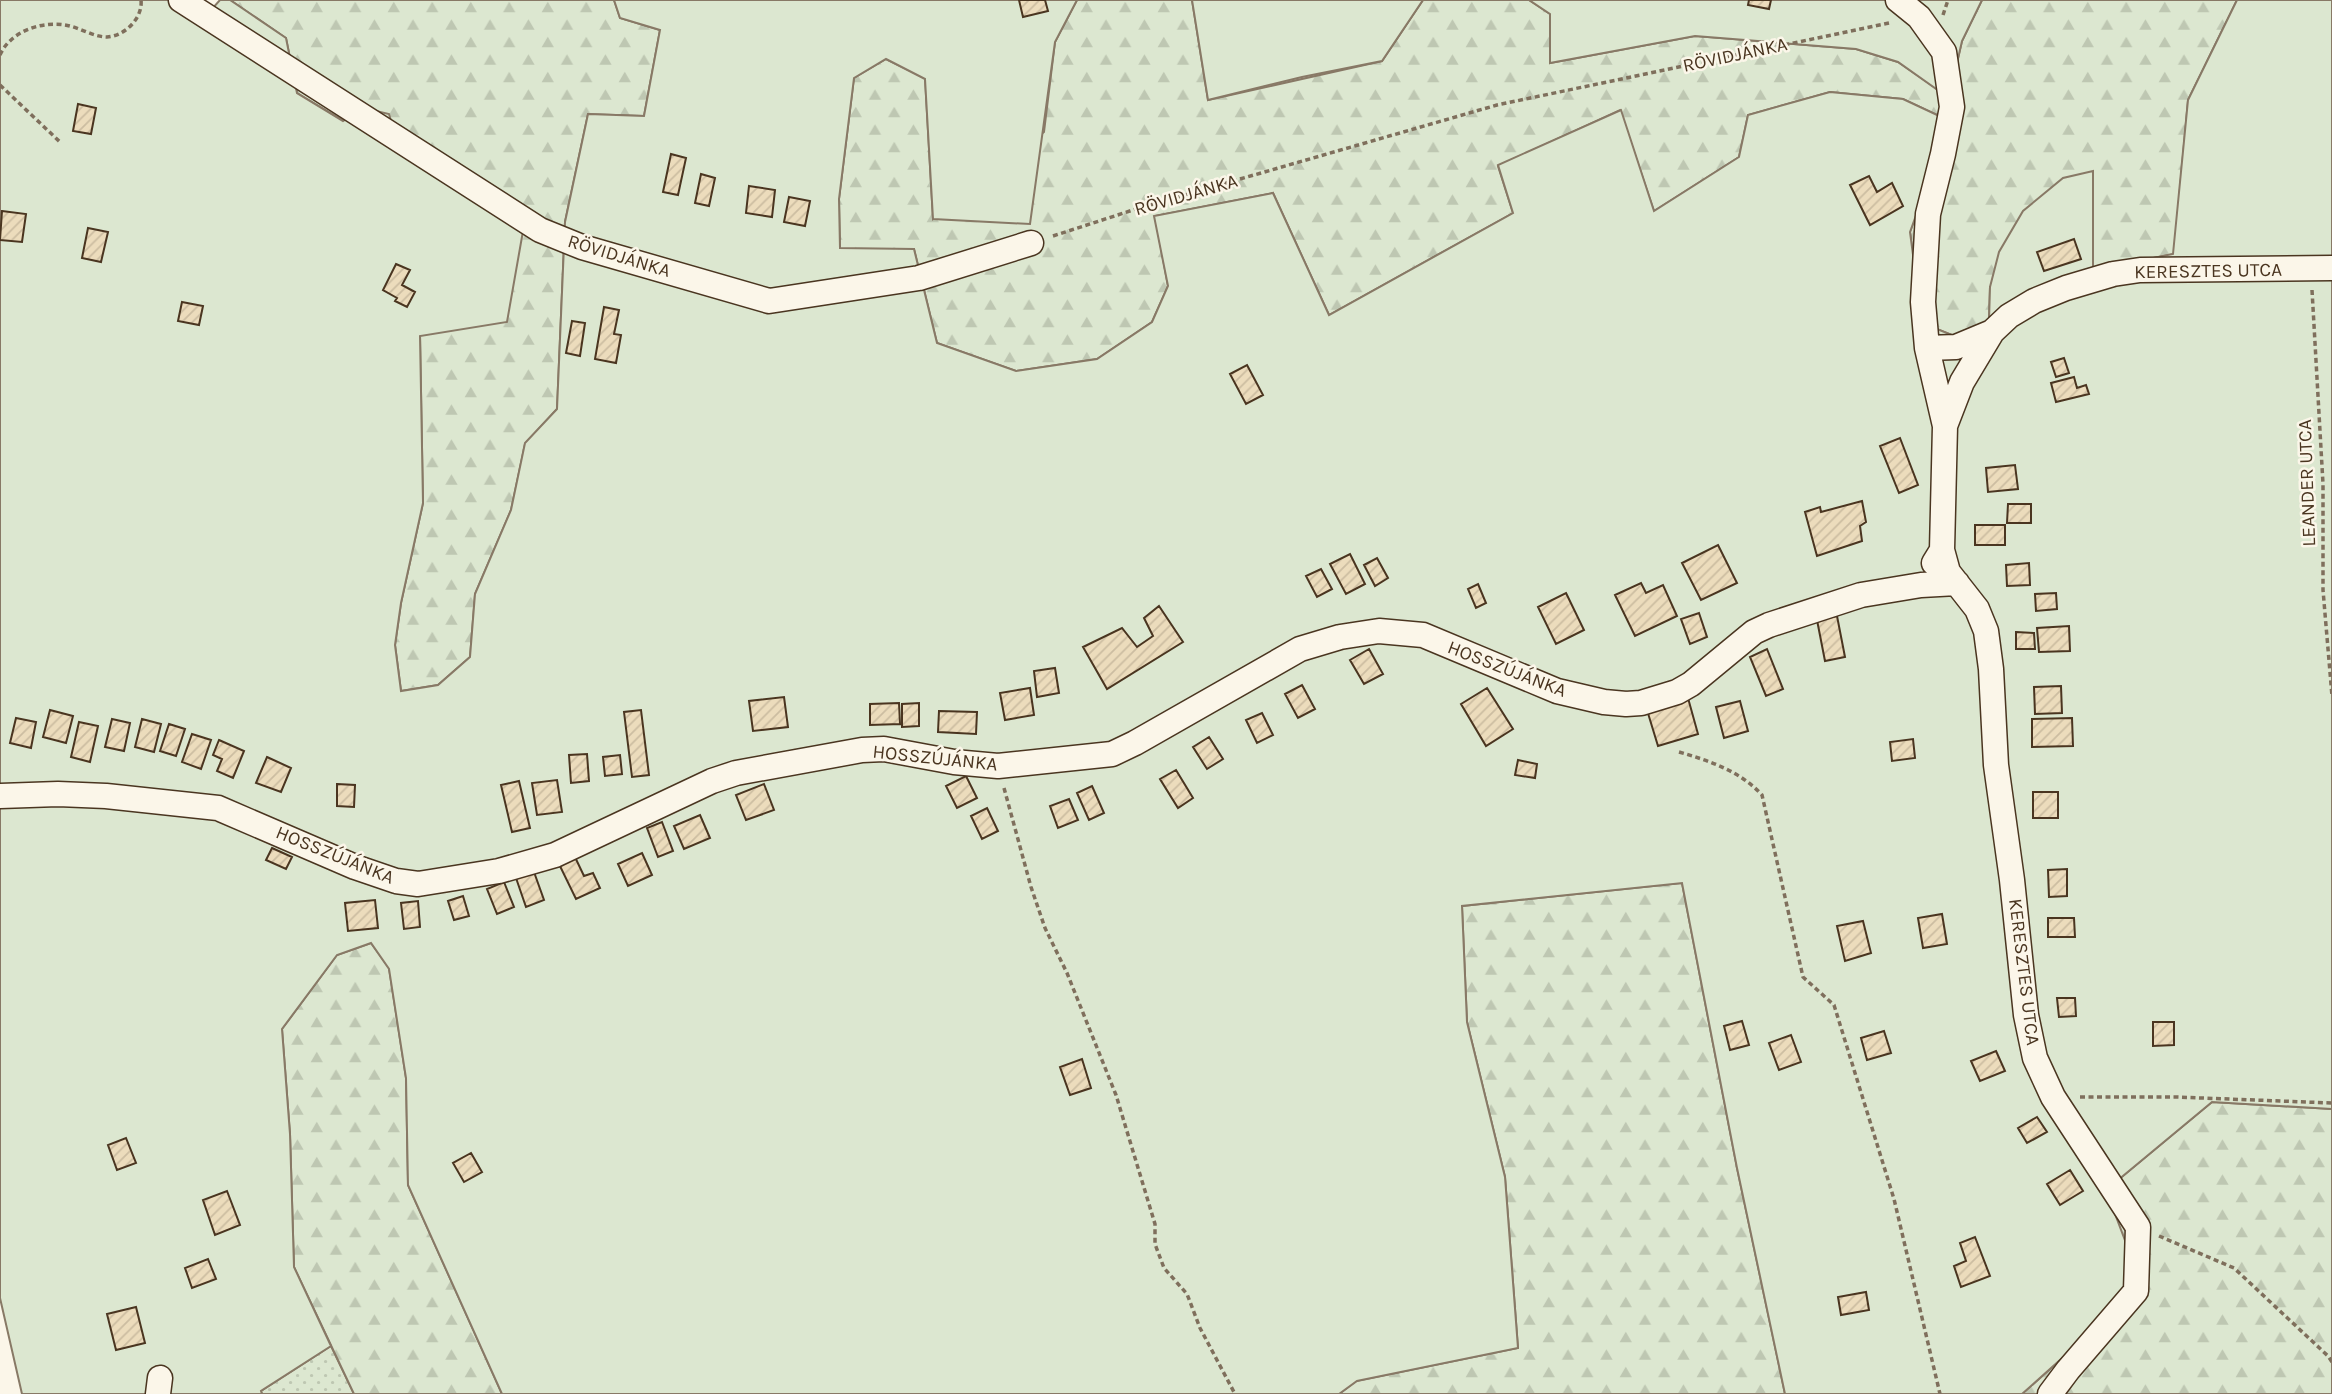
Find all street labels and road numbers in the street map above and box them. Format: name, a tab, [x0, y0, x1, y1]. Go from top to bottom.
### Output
street label: RÖVIDJÁNKA	[1680, 32, 1789, 77]
street label: RÖVIDJÁNKA	[1132, 169, 1240, 220]
street label: RÖVIDJÁNKA	[565, 229, 673, 282]
street label: KERESZTES UTCA	[2134, 259, 2282, 283]
street label: LEANDER UTCA	[2294, 419, 2320, 547]
street label: HOSSZÚJÁNKA	[1444, 635, 1570, 702]
street label: HOSSZÚJÁNKA	[871, 740, 999, 776]
street label: HOSSZÚJÁNKA	[273, 820, 398, 889]
street label: KERESZTES UTCA	[2004, 897, 2044, 1047]

